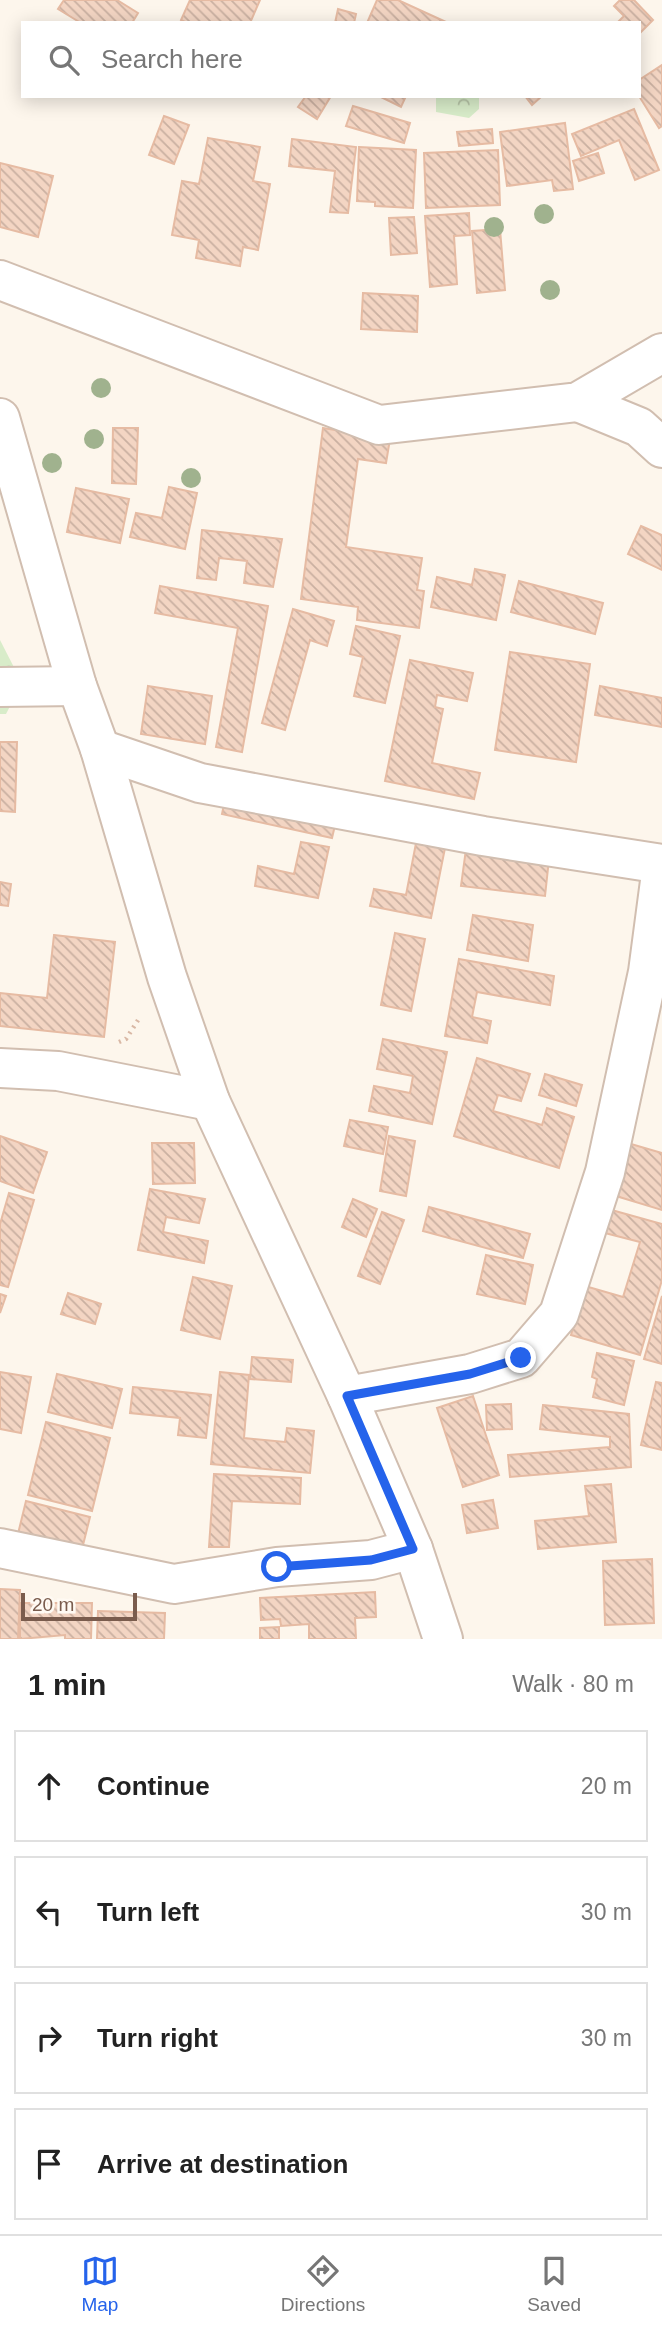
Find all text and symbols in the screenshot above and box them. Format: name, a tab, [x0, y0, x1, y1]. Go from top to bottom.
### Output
search box	[21, 21, 641, 98]
icon: search	[45, 41, 83, 79]
text: Search here	[101, 44, 243, 74]
route end	[505, 1342, 536, 1373]
route start	[261, 1551, 292, 1582]
scale bar	[21, 1590, 136, 1622]
text: 20 m	[32, 1594, 74, 1615]
text: 1 min	[28, 1668, 106, 1701]
text: Walk · 80 m	[512, 1671, 634, 1697]
icon: ahead	[30, 1767, 68, 1805]
text: Continue	[97, 1771, 210, 1801]
text: 20 m	[581, 1773, 632, 1799]
icon: left	[30, 1893, 68, 1931]
text: Turn left	[97, 1897, 199, 1927]
text: 30 m	[581, 1899, 632, 1925]
icon: right	[30, 2019, 68, 2057]
text: Turn right	[97, 2023, 218, 2053]
text: 30 m	[581, 2025, 632, 2051]
icon: arrive	[30, 2145, 68, 2183]
text: Arrive at destination	[97, 2149, 348, 2179]
tab: Map	[81, 2252, 119, 2316]
tab: Directions	[281, 2252, 365, 2316]
tab: Saved	[527, 2252, 581, 2316]

